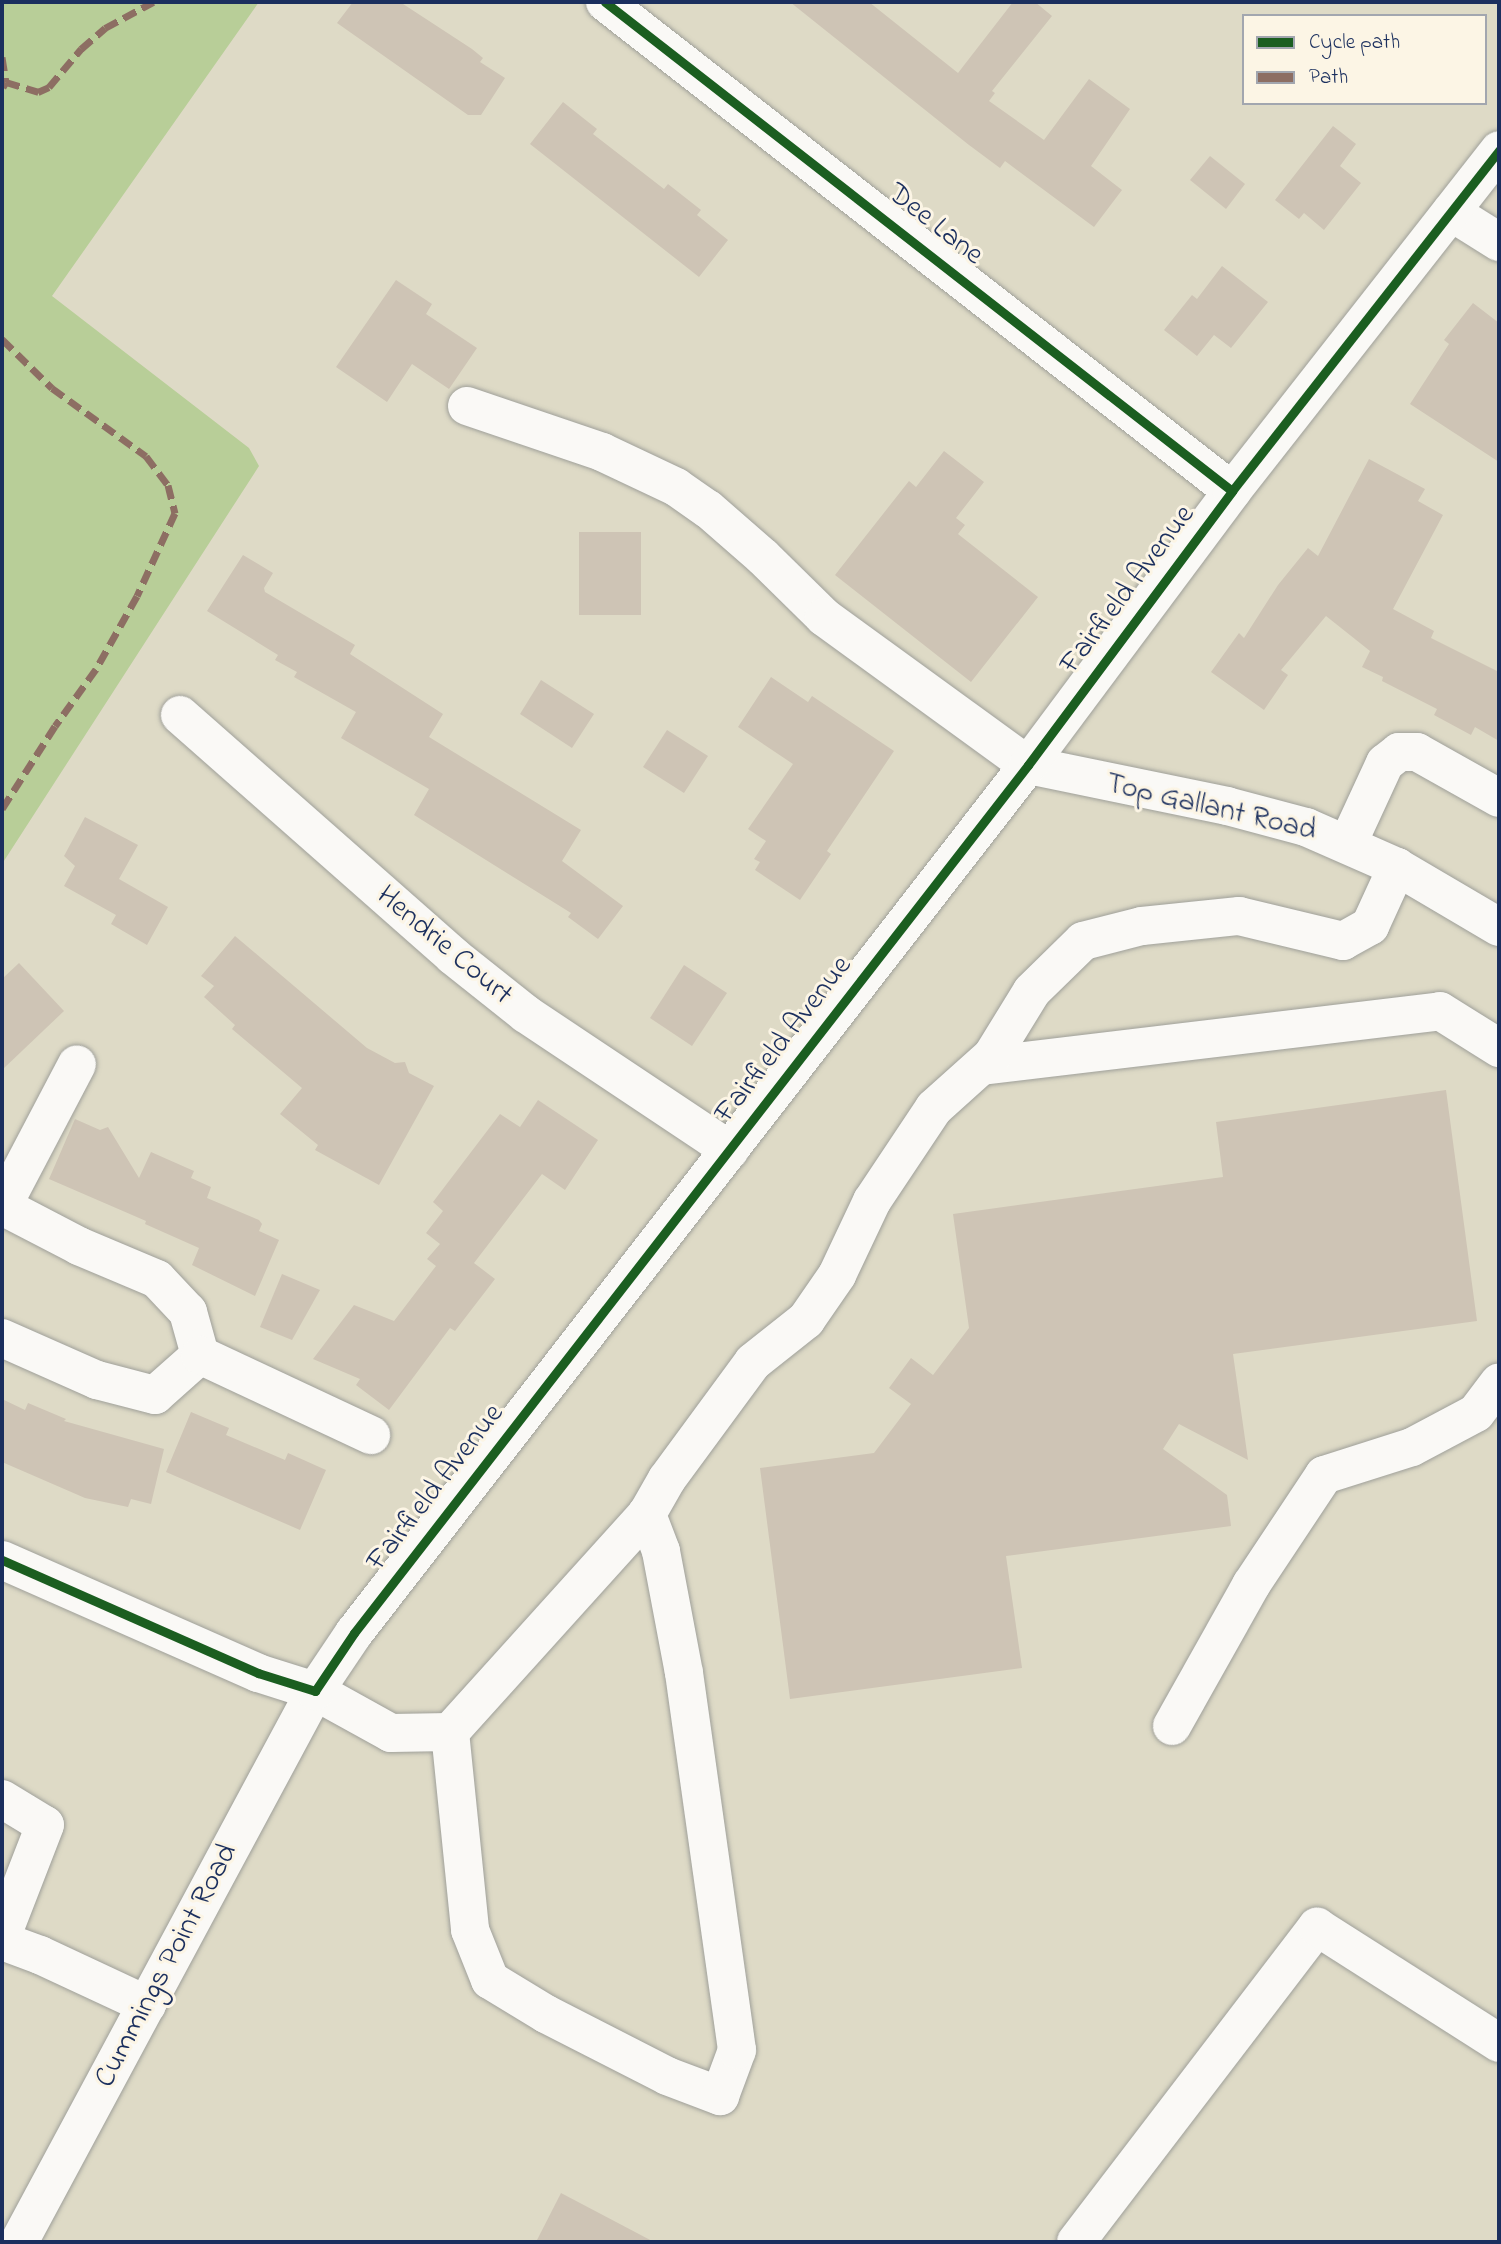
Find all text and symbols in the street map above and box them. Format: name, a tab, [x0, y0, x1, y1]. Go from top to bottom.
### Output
legend	[1242, 14, 1487, 105]
text: Cycle path	[1309, 28, 1400, 58]
text: Path	[1309, 63, 1348, 93]
street label: Dee Lane	[880, 176, 990, 274]
street label: Fairfield Avenue	[1053, 498, 1203, 682]
street label: Top Gallant Road	[1103, 766, 1319, 850]
street label: Hendrie Court	[369, 879, 519, 1013]
street label: Fairfield Avenue	[708, 949, 860, 1131]
street label: Fairfield Avenue	[360, 1397, 512, 1579]
street label: Cummings Point Road	[88, 1838, 246, 2094]

